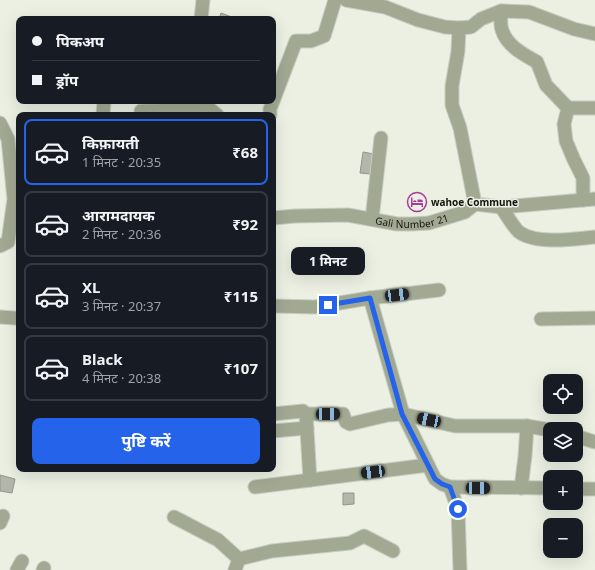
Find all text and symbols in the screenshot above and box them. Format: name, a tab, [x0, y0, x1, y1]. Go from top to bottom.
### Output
text: पिकअप	[56, 31, 104, 51]
text: ड्रॉप	[56, 70, 78, 90]
text: किफ़ायती	[82, 133, 139, 153]
icon: car	[34, 134, 70, 170]
text: ₹68	[232, 142, 258, 162]
text: 1 मिनट · 20:35	[82, 153, 161, 171]
hotel icon: wahoe Commune	[406, 191, 428, 213]
place label: wahoe Commune	[431, 195, 518, 209]
text: आरामदायक	[82, 205, 155, 225]
icon: car	[34, 206, 70, 242]
street label: Gali Number 21	[374, 210, 450, 231]
text: ₹92	[232, 214, 258, 234]
text: 2 मिनट · 20:36	[82, 225, 161, 243]
callout: 1 मिनट	[291, 247, 365, 275]
text: 1 मिनट	[309, 252, 347, 270]
text: XL	[82, 277, 100, 297]
icon: car	[34, 278, 70, 314]
text: ₹115	[224, 286, 258, 306]
car	[384, 288, 410, 302]
route end	[319, 296, 337, 314]
text: 3 मिनट · 20:37	[82, 297, 161, 315]
text: Black	[82, 349, 122, 369]
icon: car	[34, 350, 70, 386]
text: ₹107	[224, 358, 258, 378]
text: 4 मिनट · 20:38	[82, 369, 161, 387]
map controls	[543, 374, 583, 558]
button: locate	[543, 374, 583, 414]
car	[316, 408, 340, 420]
car	[416, 412, 442, 428]
button: पुष्टि करें	[32, 418, 260, 464]
button: layers	[543, 422, 583, 462]
car	[360, 465, 386, 479]
button: +	[543, 470, 583, 510]
car	[466, 482, 490, 494]
route start	[449, 500, 467, 518]
button: −	[543, 518, 583, 558]

